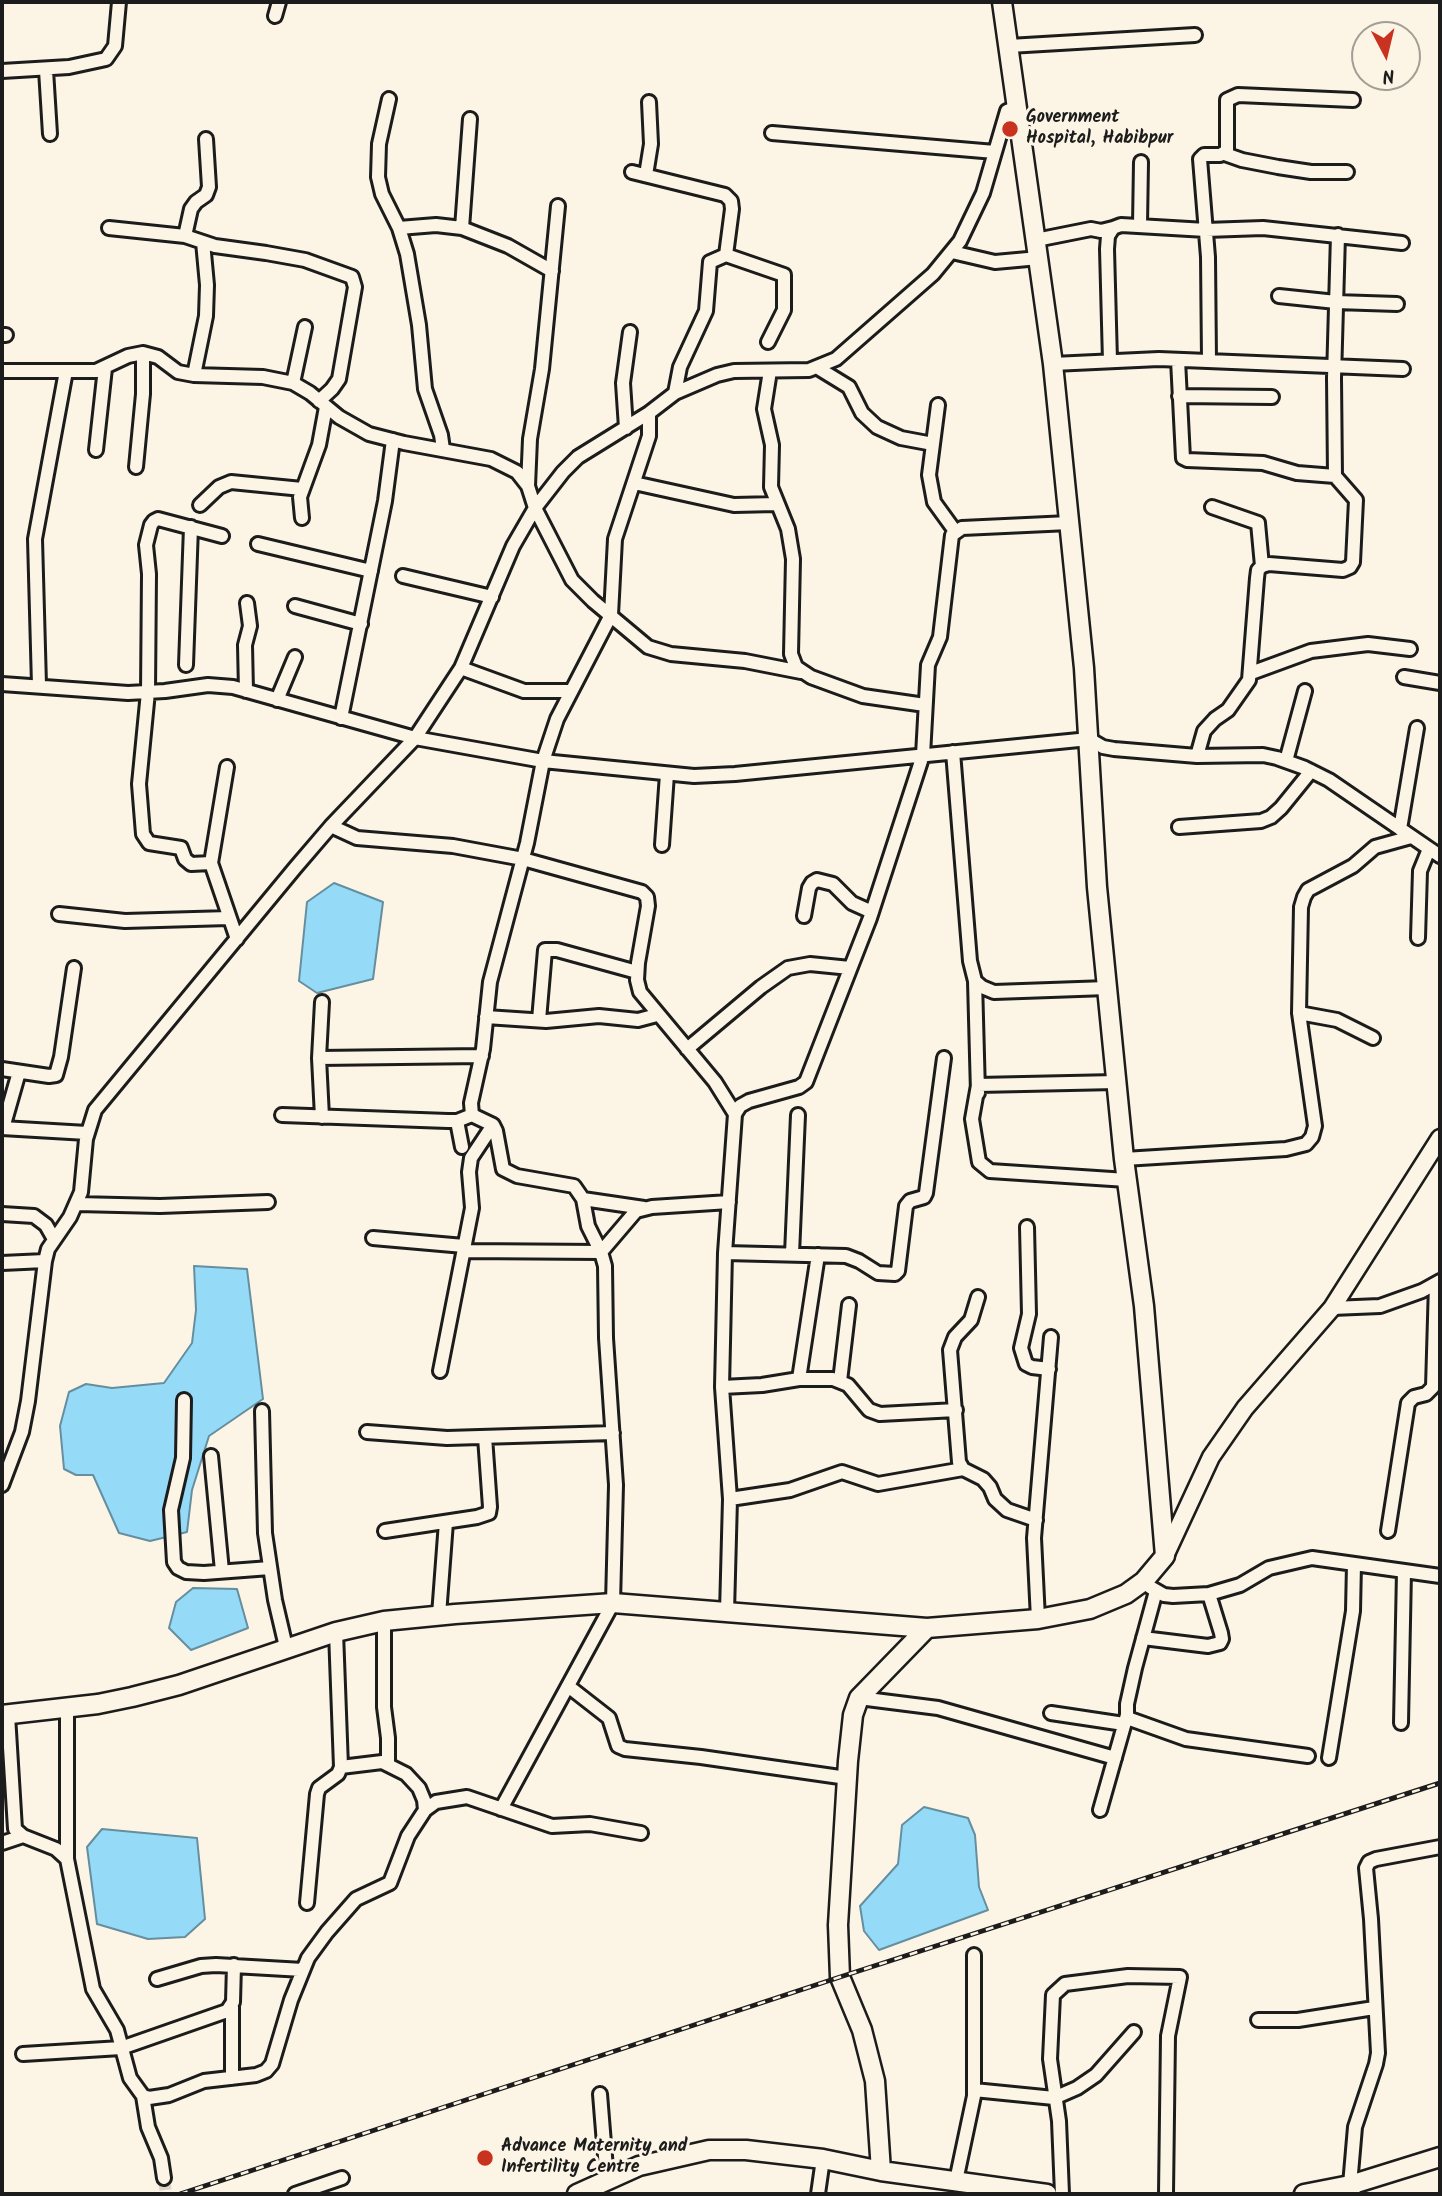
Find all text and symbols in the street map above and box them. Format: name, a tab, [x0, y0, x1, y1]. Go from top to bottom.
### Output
north arrow	[1351, 21, 1421, 91]
text: N	[1381, 59, 1396, 90]
place label: Government Hospital, Habibpur	[1026, 108, 1173, 150]
marker: Government Hospital, Habibpur	[1000, 119, 1020, 139]
place label: Advance Maternity and Infertility Centre	[501, 2137, 687, 2180]
marker: Advance Maternity and Infertility Centre	[475, 2148, 495, 2168]

